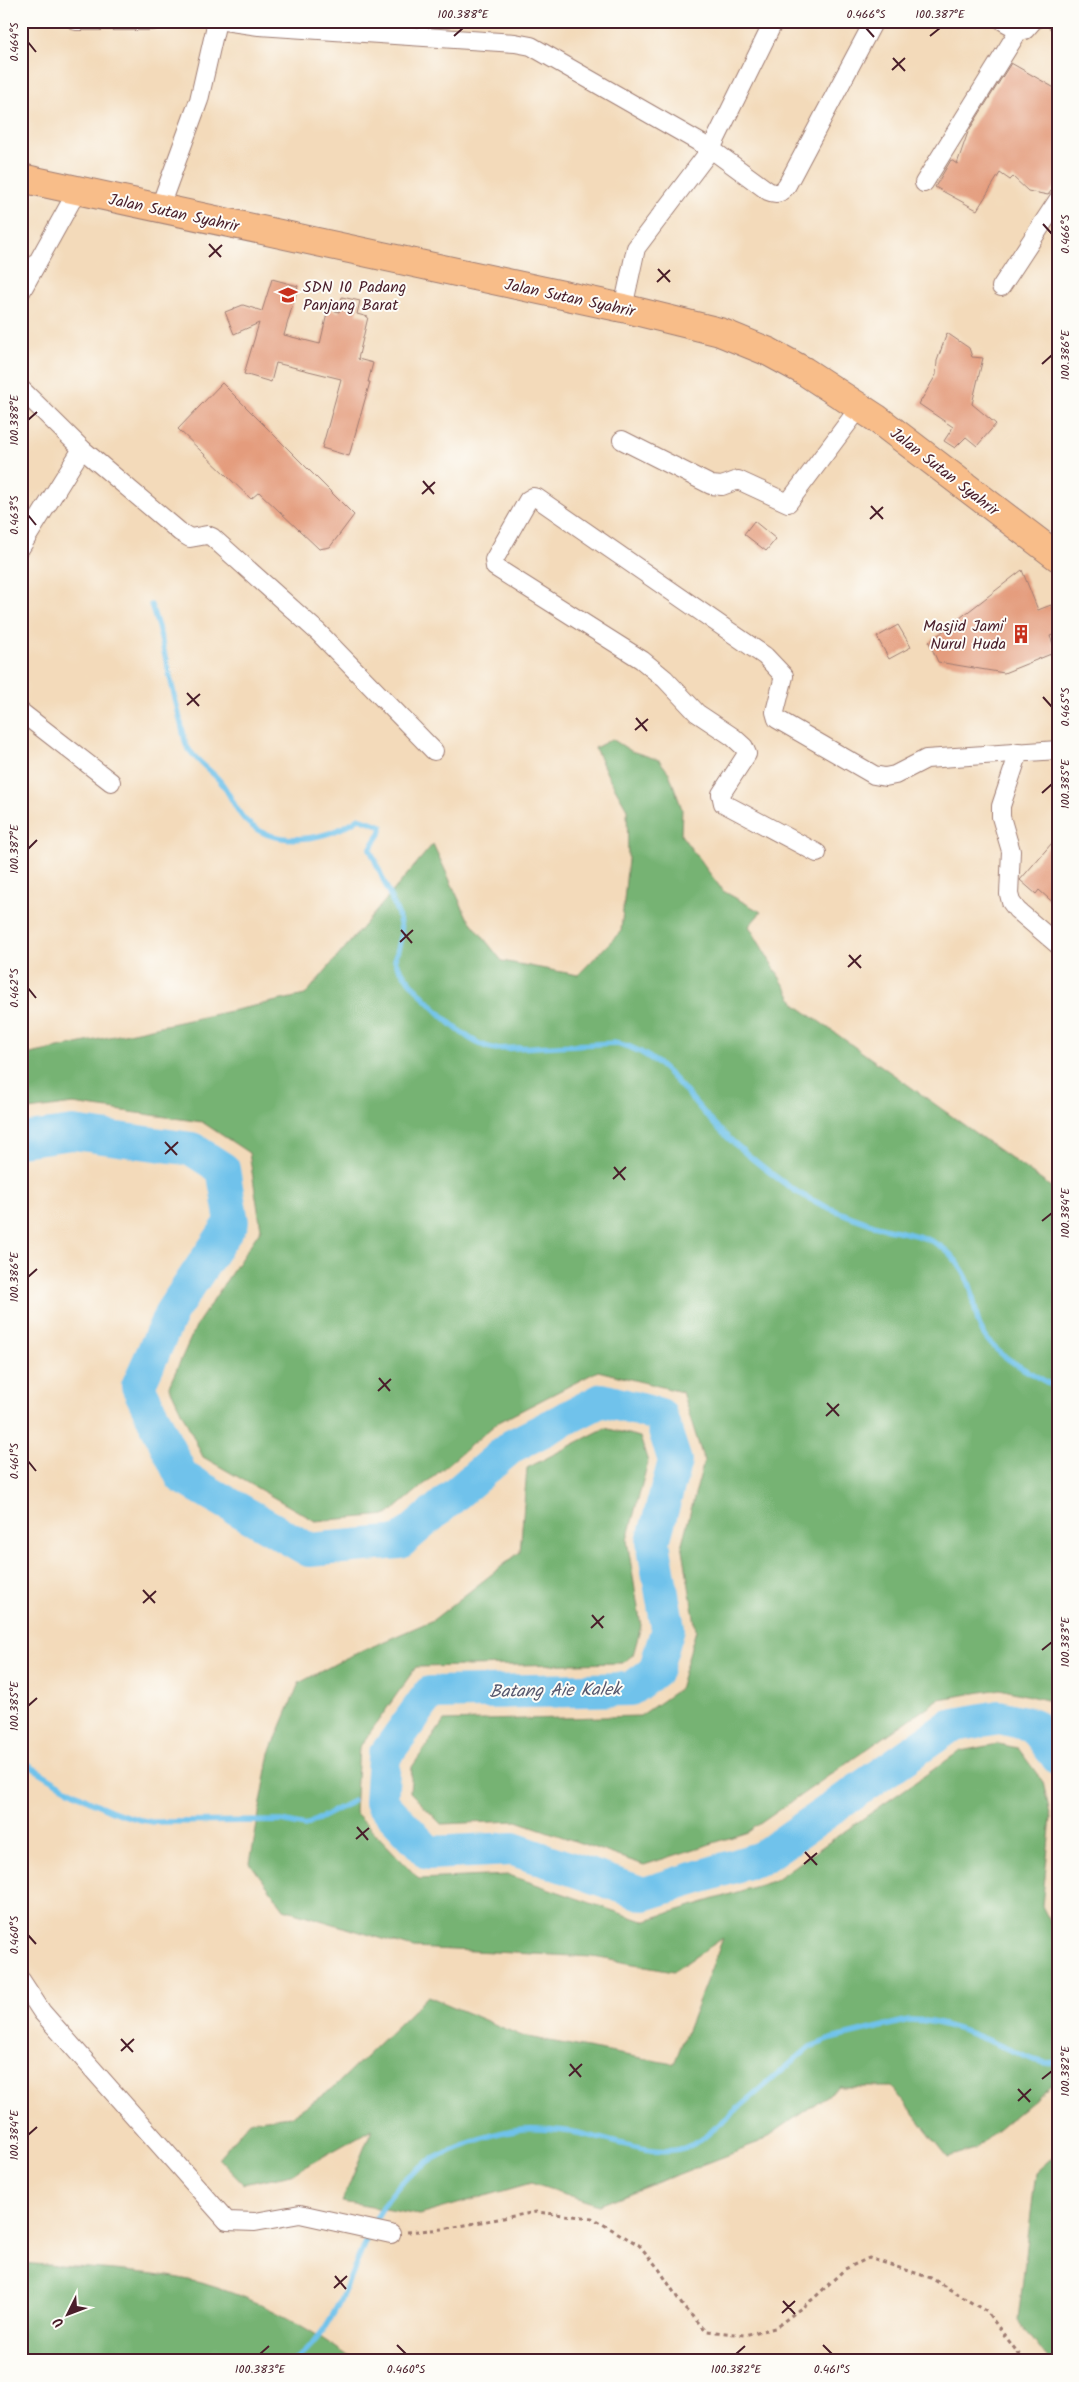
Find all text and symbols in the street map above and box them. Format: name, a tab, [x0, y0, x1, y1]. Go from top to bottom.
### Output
text: 100.388°E	[437, 5, 489, 24]
text: 0.466°S	[846, 5, 886, 24]
text: 100.387°E	[915, 5, 966, 24]
text: 0.464°S	[5, 22, 24, 62]
street label: Jalan Sutan Syahrir	[106, 187, 243, 240]
text: 0.466°S	[1056, 214, 1075, 254]
street label: Jalan Sutan Syahrir	[502, 272, 639, 325]
place label: SDN 10 Padang Panjang Barat	[303, 275, 406, 318]
school or university icon: SDN 10 Padang Panjang Barat	[277, 284, 299, 306]
text: 100.386°E	[1056, 329, 1075, 380]
text: 100.388°E	[5, 394, 24, 446]
street label: Jalan Sutan Syahrir	[884, 421, 1005, 524]
text: 0.463°S	[5, 495, 24, 535]
place label: Masjid Jami' Nurul Huda	[923, 614, 1007, 657]
building icon: Masjid Jami' Nurul Huda	[1010, 623, 1032, 645]
text: 0.465°S	[1056, 687, 1075, 727]
text: 100.385°E	[1056, 758, 1075, 809]
text: 100.387°E	[5, 823, 24, 874]
text: 0.462°S	[5, 968, 24, 1008]
text: 100.384°E	[1056, 1187, 1075, 1238]
text: 100.386°E	[5, 1251, 24, 1302]
text: 0.461°S	[5, 1442, 24, 1479]
text: 100.383°E	[1056, 1616, 1075, 1667]
water label: Batang Aie Kalek	[489, 1676, 623, 1707]
text: 100.385°E	[5, 1680, 24, 1731]
text: 0.460°S	[5, 1915, 24, 1954]
text: 100.382°E	[1056, 2045, 1075, 2096]
text: 100.384°E	[5, 2109, 24, 2160]
north arrow	[42, 2290, 92, 2340]
text: U	[48, 2311, 70, 2332]
text: 100.383°E	[235, 2360, 286, 2379]
text: 0.460°S	[387, 2360, 426, 2379]
text: 100.382°E	[711, 2360, 762, 2379]
text: 0.461°S	[814, 2360, 851, 2379]

